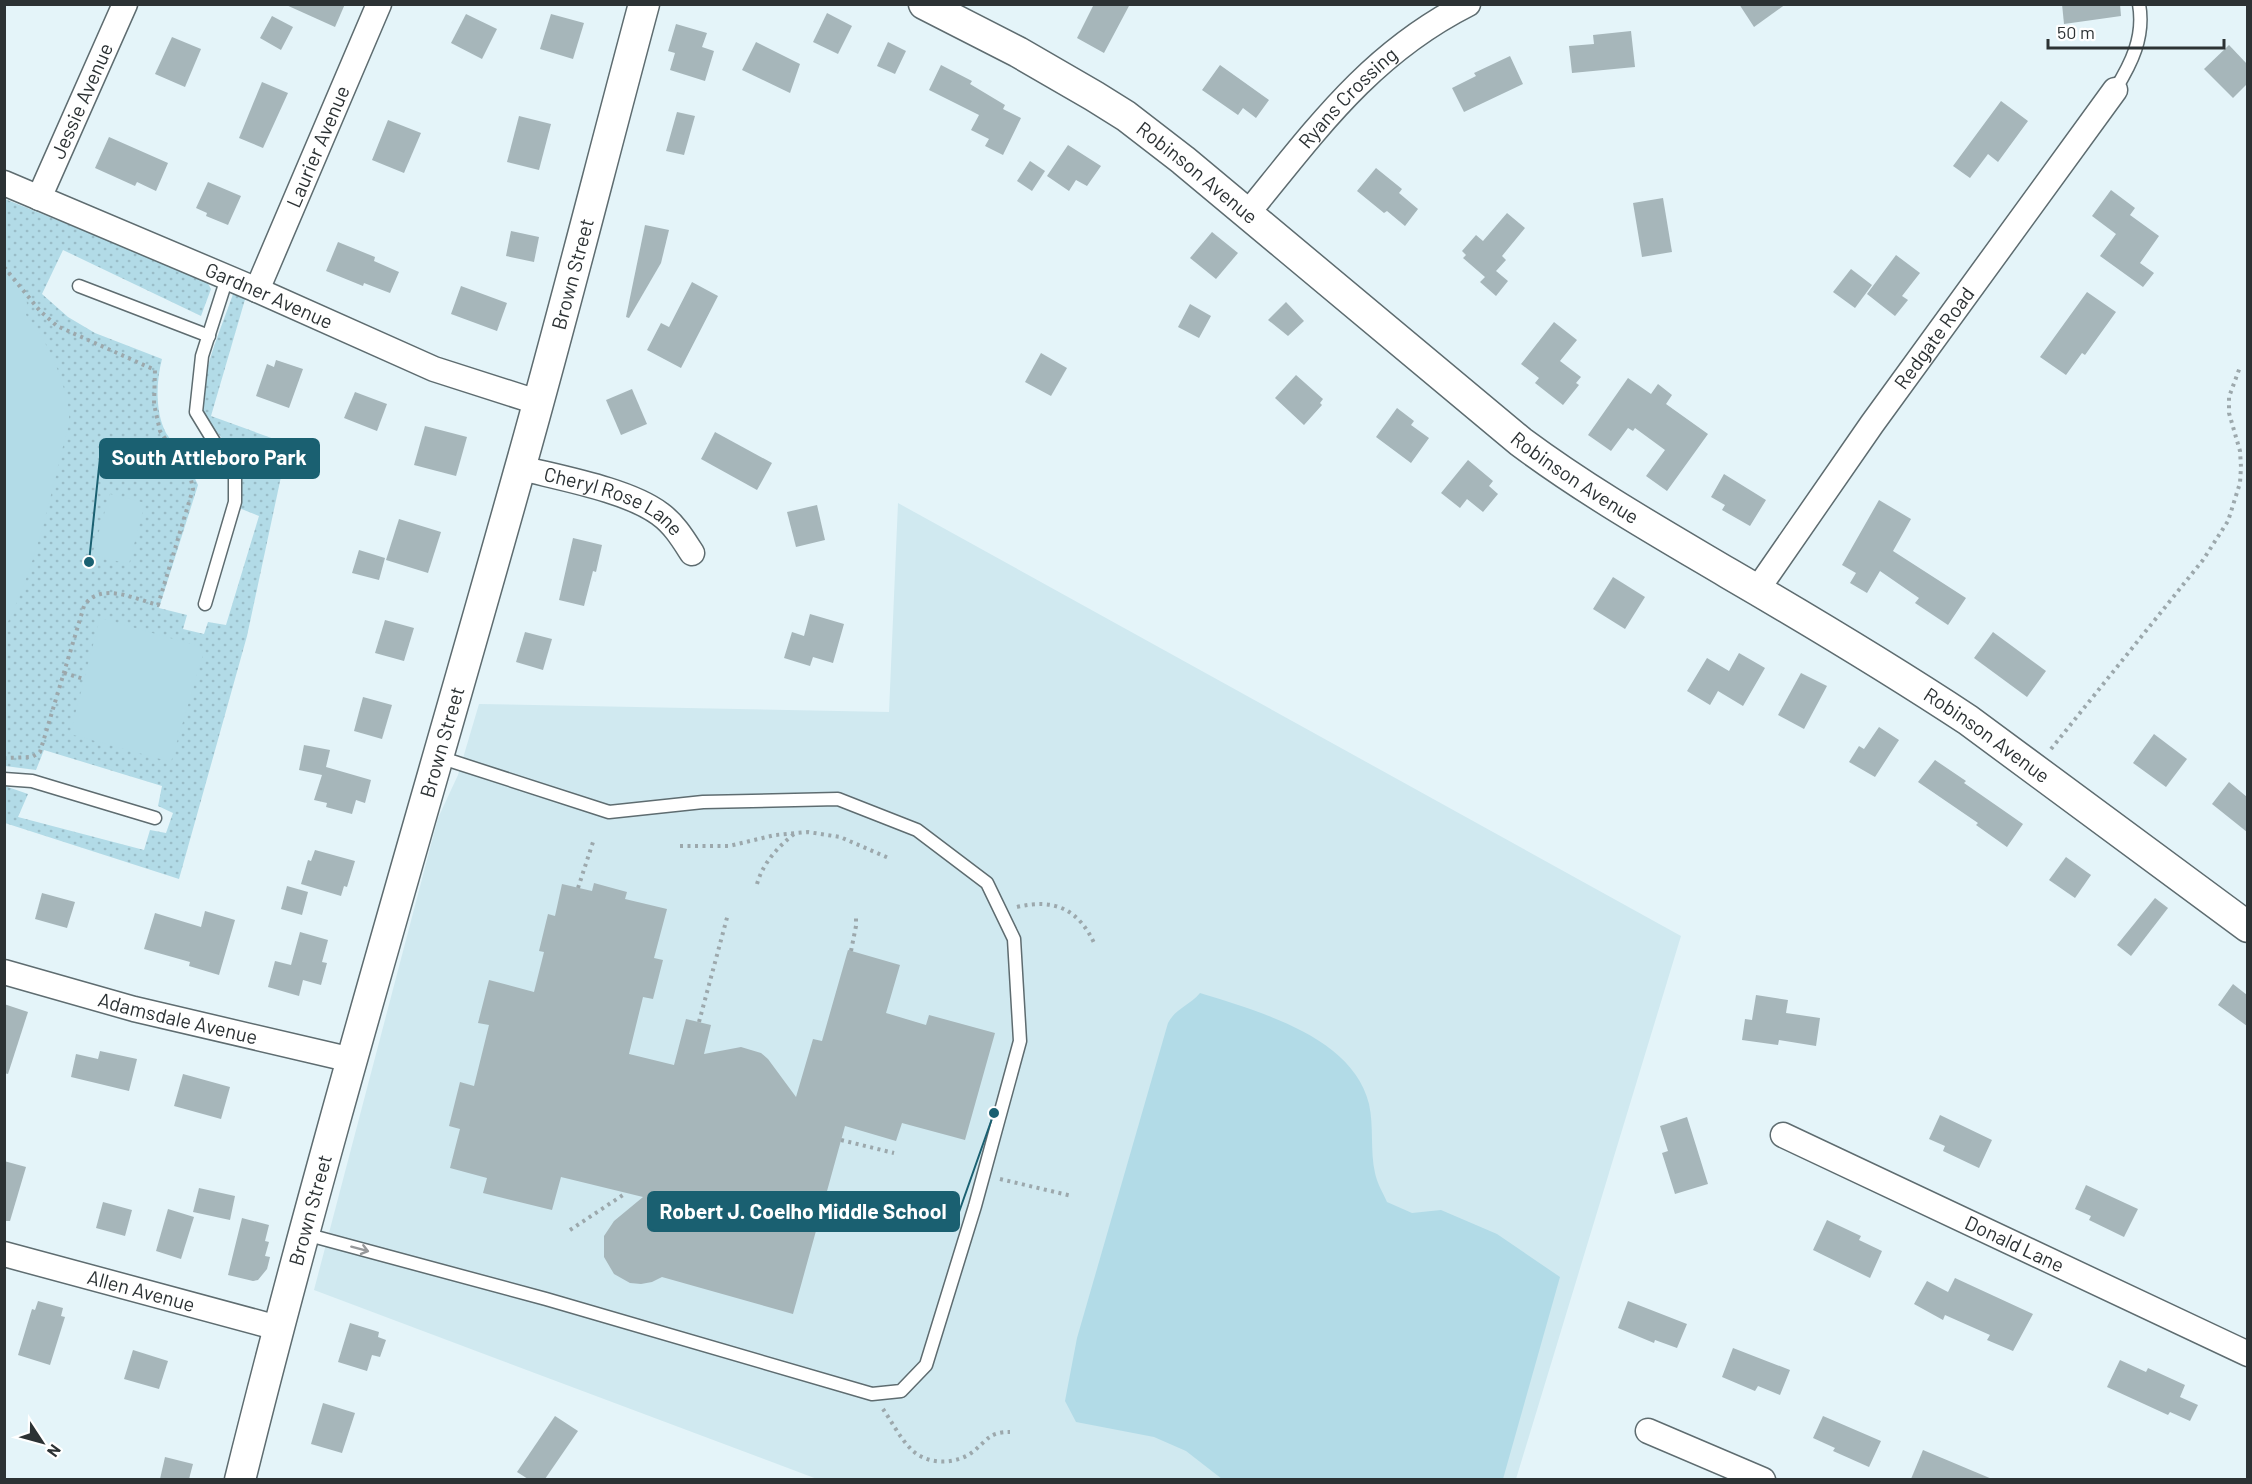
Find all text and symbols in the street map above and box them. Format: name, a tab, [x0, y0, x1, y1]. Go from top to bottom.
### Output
scale bar	[2048, 12, 2224, 50]
text: 50 m	[2057, 21, 2095, 43]
street label: Jessie Avenue	[45, 39, 117, 162]
street label: Ryans Crossing	[1293, 42, 1401, 153]
street label: Laurier Avenue	[281, 81, 354, 211]
street label: Robinson Avenue	[1132, 116, 1263, 228]
street label: Brown Street	[546, 216, 598, 332]
street label: Gardner Avenue	[202, 257, 337, 333]
street label: Redgate Road	[1888, 282, 1979, 393]
street label: Robinson Avenue	[1506, 426, 1644, 528]
callout: South Attleboro Park	[100, 439, 319, 478]
text: South Attleboro Park	[111, 444, 307, 469]
street label: Cheryl Rose Lane	[542, 461, 689, 540]
street label: Robinson Avenue	[1920, 682, 2055, 787]
street label: Brown Street	[414, 684, 468, 800]
street label: Adamsdale Avenue	[96, 986, 260, 1049]
street label: Brown Street	[283, 1152, 336, 1268]
callout: Robert J. Coelho Middle School	[648, 1192, 959, 1231]
text: Robert J. Coelho Middle School	[659, 1198, 947, 1223]
street label: Donald Lane	[1962, 1210, 2068, 1277]
one-way arrow	[351, 1243, 370, 1255]
street label: Allen Avenue	[85, 1264, 198, 1316]
north arrow	[12, 1412, 72, 1472]
text: N	[44, 1441, 65, 1461]

